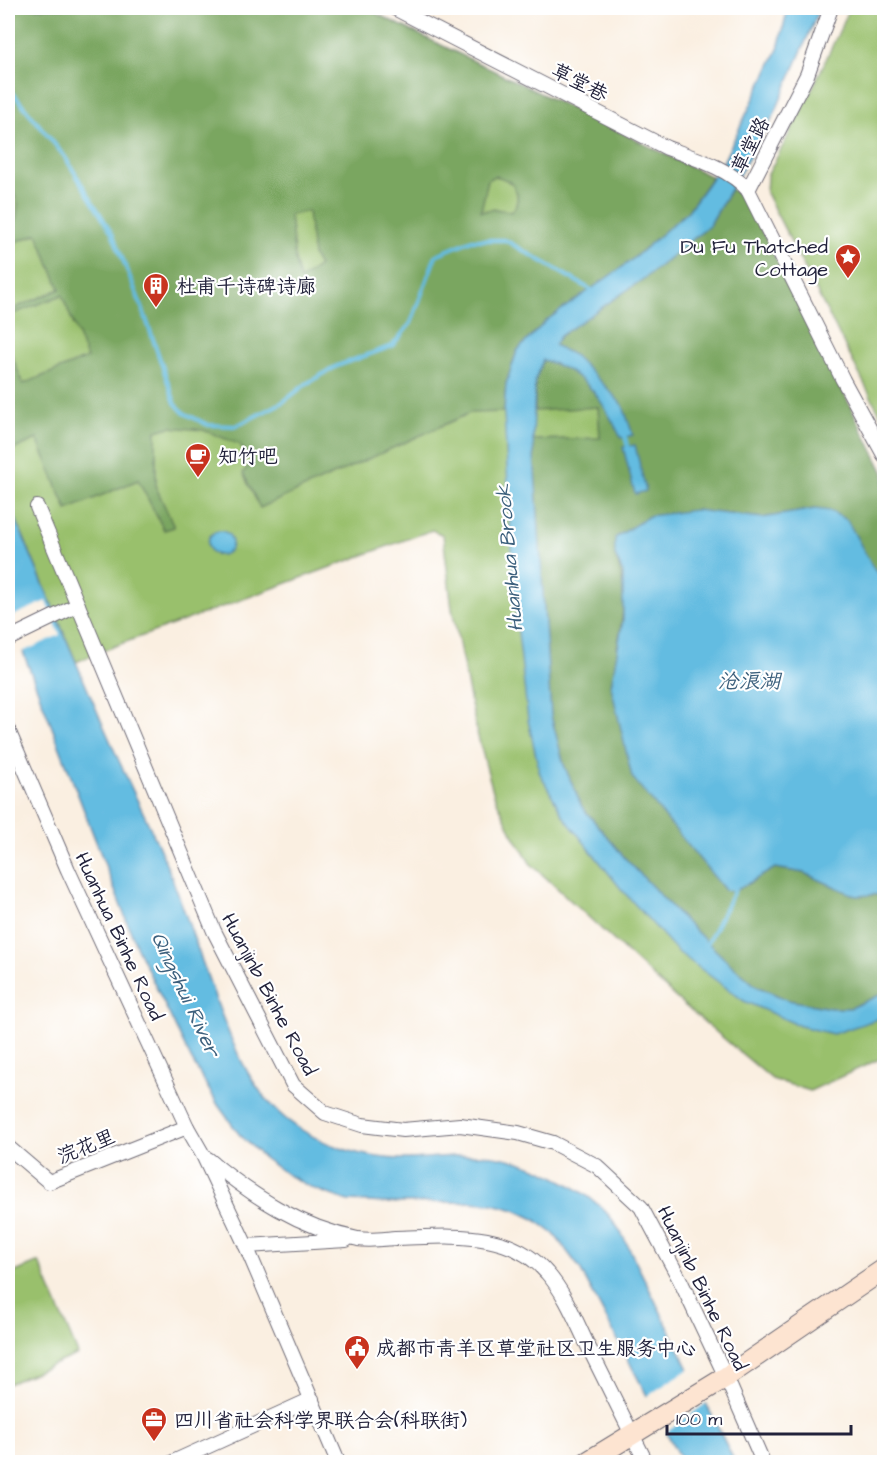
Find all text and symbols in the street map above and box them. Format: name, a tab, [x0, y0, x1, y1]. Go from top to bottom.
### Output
street label: 草堂巷	[546, 57, 614, 109]
street label: 草堂路	[725, 111, 777, 179]
place label: Du Fu Thatched Cottage	[681, 233, 828, 285]
place icon: Du Fu Thatched Cottage	[833, 242, 863, 280]
building icon: 杜甫千诗碑诗廊	[141, 271, 171, 309]
place label: 杜甫千诗碑诗廊	[176, 273, 316, 301]
cafe icon: 知竹吧	[183, 441, 213, 479]
place label: 知竹吧	[218, 443, 278, 471]
water label: Huanhua Brook	[489, 482, 530, 633]
water label: 沧浪湖	[718, 667, 782, 696]
street label: Huanhua Binhe Road	[68, 848, 170, 1025]
street label: Huanjinb Binhe Road	[214, 908, 324, 1081]
water label: Qingshui River	[143, 927, 228, 1064]
street label: 浣花里	[53, 1123, 119, 1171]
street label: Huanjinb Binhe Road	[650, 1201, 754, 1376]
public building icon: 成都市青羊区草堂社区卫生服务中心	[342, 1333, 372, 1371]
place label: 成都市青羊区草堂社区卫生服务中心	[376, 1335, 696, 1363]
scale bar	[667, 1398, 852, 1436]
office icon: 四川省社会科学界联合会(科联街)	[139, 1405, 169, 1443]
place label: 四川省社会科学界联合会(科联街)	[174, 1407, 467, 1435]
text: 100 m	[676, 1407, 722, 1432]

